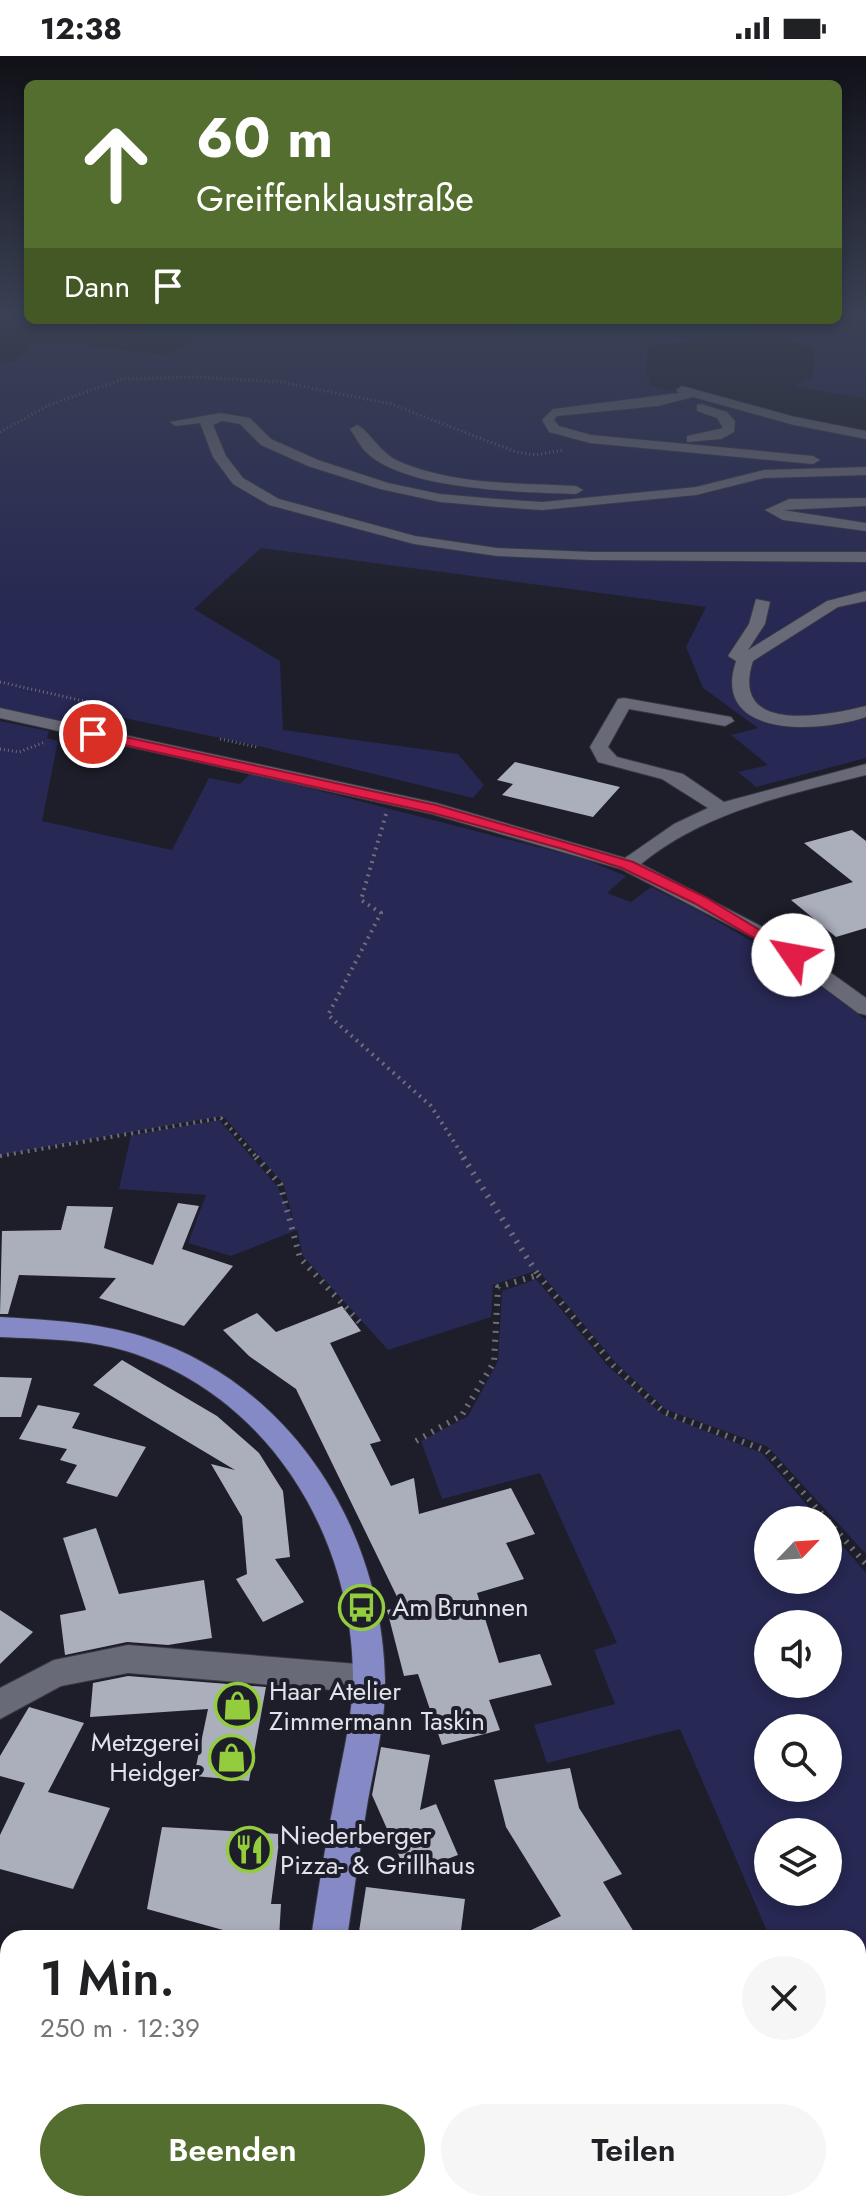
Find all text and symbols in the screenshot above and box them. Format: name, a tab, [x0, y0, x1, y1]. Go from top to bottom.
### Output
text: 12:38	[40, 7, 122, 50]
text: 60 m	[196, 97, 333, 178]
icon: ahead	[64, 112, 168, 216]
text: Greiffenklaustraße	[196, 172, 474, 224]
icon: arrive	[146, 264, 190, 308]
text: Dann	[64, 265, 130, 308]
pin	[59, 700, 127, 768]
icon: arrive	[71, 712, 115, 756]
position arrow	[751, 913, 835, 997]
north arrow	[754, 1506, 842, 1594]
map controls	[754, 1506, 842, 1906]
bus stop icon: Am Brunnen	[337, 1583, 385, 1631]
place label: Am Brunnen	[392, 1588, 529, 1626]
button: sound	[754, 1610, 842, 1698]
place label: Haar Atelier Zimmermann Taskin	[269, 1672, 485, 1740]
shop icon: Haar Atelier Zimmermann Taskin	[214, 1682, 262, 1730]
button: search	[754, 1714, 842, 1802]
place label: Metzgerei Heidger	[91, 1723, 200, 1791]
shop icon: Metzgerei Heidger	[207, 1733, 255, 1781]
place label: Niederberger Pizza- & Grillhaus	[280, 1816, 475, 1884]
button: layers	[754, 1818, 842, 1906]
restaurant icon: Niederberger Pizza- & Grillhaus	[225, 1826, 273, 1874]
text: 1 Min.	[40, 1944, 175, 2013]
button: close	[742, 1956, 826, 2040]
text: 250 m · 12:39	[40, 2009, 200, 2047]
button: Beenden	[40, 2104, 425, 2196]
button: Teilen	[441, 2104, 826, 2196]

